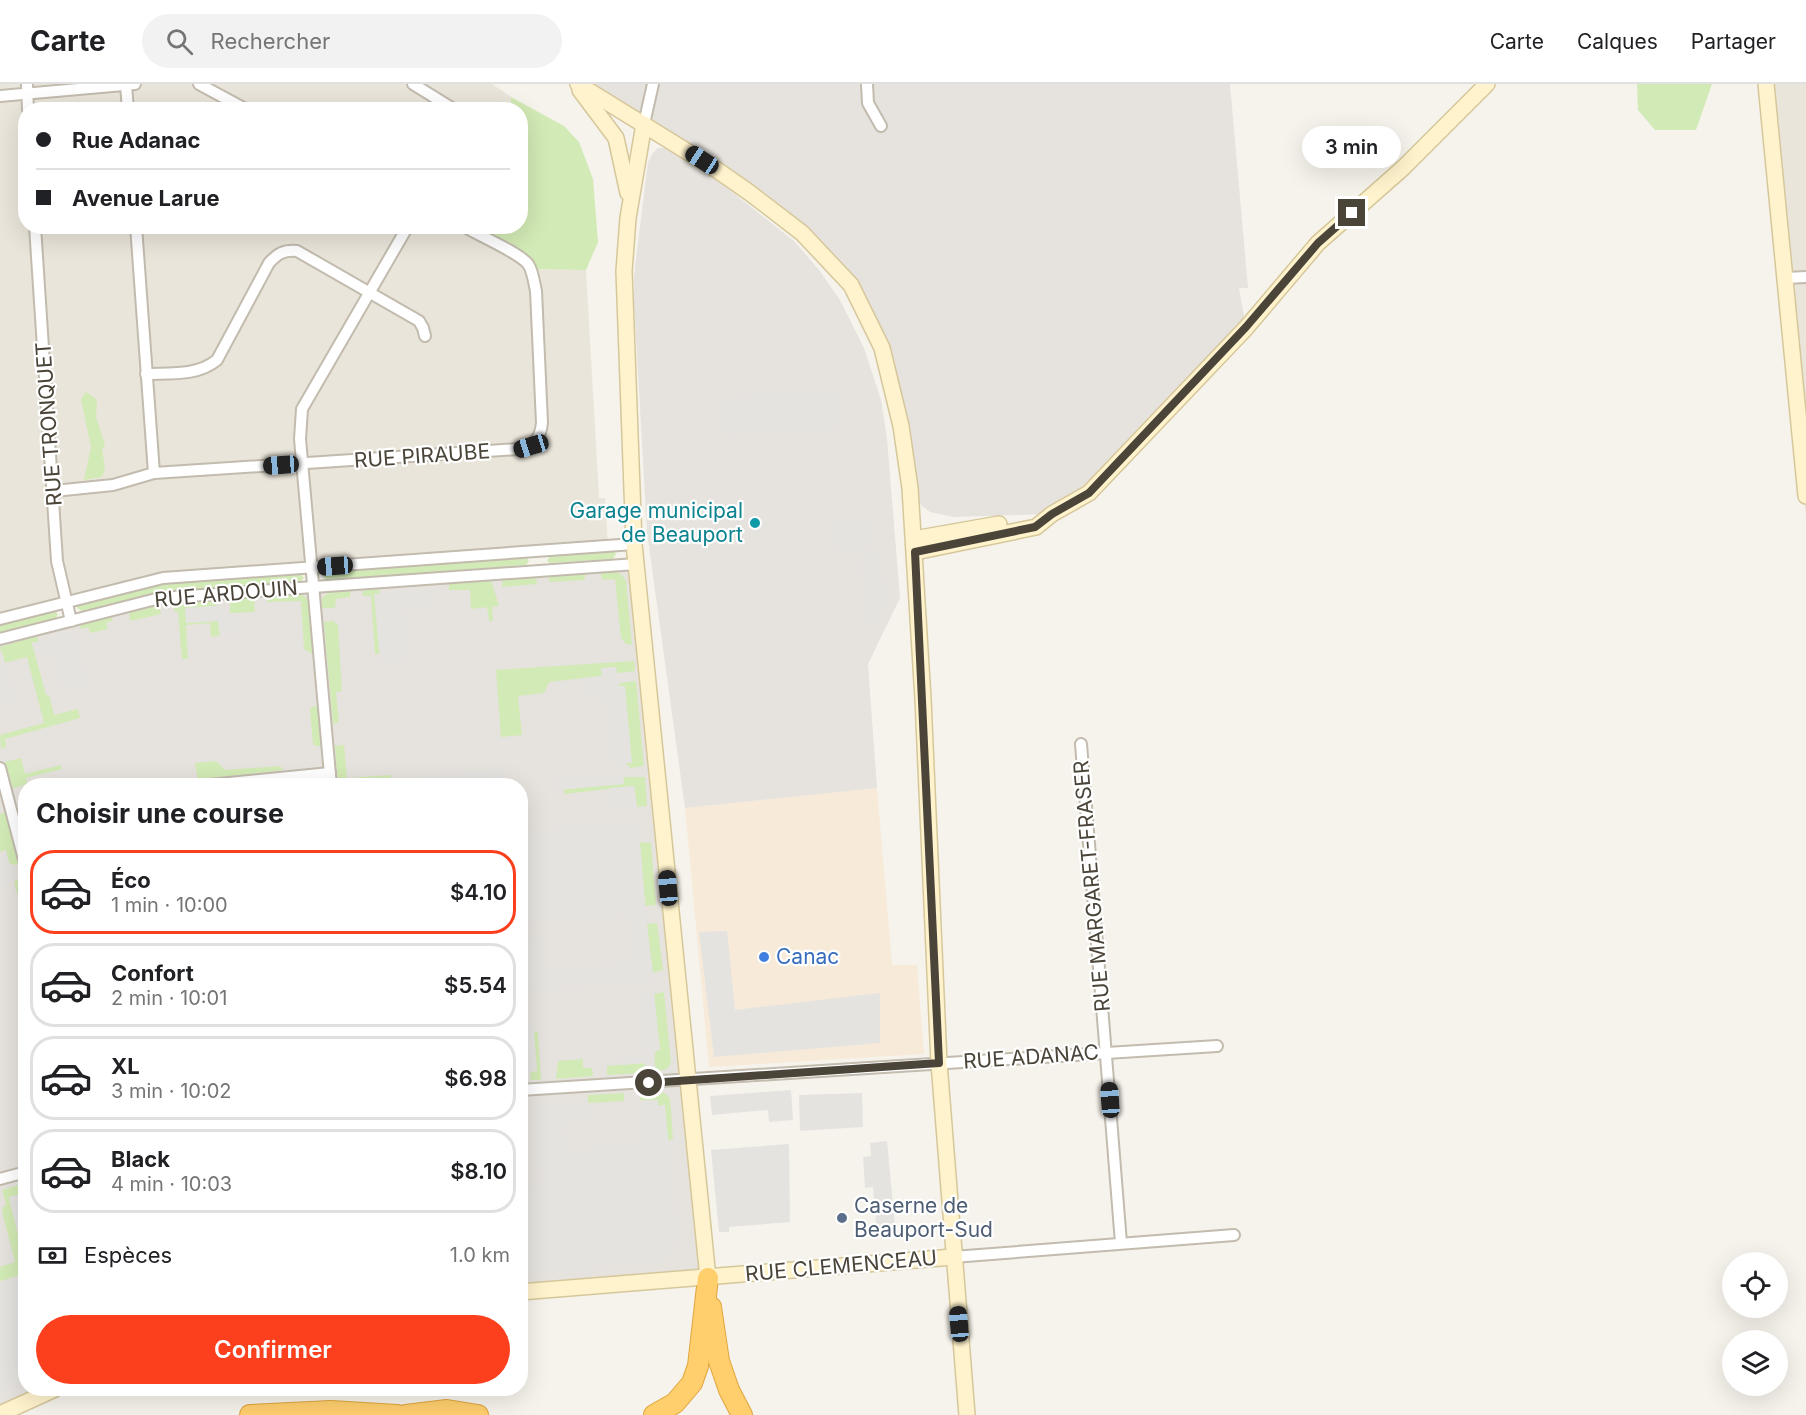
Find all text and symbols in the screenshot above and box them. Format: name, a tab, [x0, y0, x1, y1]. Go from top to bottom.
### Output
search box	[142, 14, 562, 68]
text: Carte	[30, 24, 106, 58]
icon: search	[163, 25, 196, 58]
text: Rechercher	[211, 28, 330, 54]
text: Carte	[1490, 29, 1544, 54]
text: Calques	[1577, 29, 1658, 54]
text: Partager	[1691, 29, 1776, 54]
callout: 3 min	[1302, 126, 1402, 168]
text: Rue Adanac	[72, 127, 200, 153]
text: 3 min	[1325, 135, 1378, 159]
car	[682, 143, 722, 177]
text: Avenue Larue	[72, 185, 220, 211]
route end	[1338, 199, 1365, 226]
street label: RUE TRONQUET	[30, 341, 67, 507]
car	[511, 432, 551, 460]
street label: RUE PIRAUBE	[353, 438, 491, 473]
car	[262, 455, 300, 475]
place label: Garage municipal de Beauport	[569, 498, 743, 547]
marker: Garage municipal de Beauport	[748, 516, 762, 530]
car	[316, 556, 354, 576]
street label: RUE ARDOUIN	[153, 575, 299, 612]
street label: RUE MARGARET-FRASER	[1068, 759, 1115, 1013]
text: Choisir une course	[36, 797, 284, 830]
icon: car	[39, 865, 93, 919]
text: Éco	[111, 867, 151, 893]
car	[657, 869, 679, 907]
text: $4.10	[450, 879, 507, 905]
text: 1 min · 10:00	[111, 893, 228, 917]
place label: Canac	[776, 944, 839, 969]
marker: Canac	[757, 950, 771, 964]
icon: car	[39, 958, 93, 1012]
text: Confort	[111, 960, 194, 986]
text: $5.54	[444, 972, 507, 998]
text: 2 min · 10:01	[111, 986, 227, 1010]
street label: RUE ADANAC	[962, 1039, 1100, 1074]
icon: car	[39, 1051, 93, 1105]
text: XL	[111, 1053, 140, 1079]
text: $6.98	[444, 1065, 507, 1091]
route start	[635, 1069, 662, 1096]
text: 3 min · 10:02	[111, 1079, 232, 1103]
car	[1100, 1081, 1120, 1119]
icon: car	[39, 1144, 93, 1198]
text: Black	[111, 1146, 170, 1172]
text: $8.10	[450, 1158, 507, 1184]
text: 4 min · 10:03	[111, 1172, 232, 1196]
place label: Caserne de Beauport-Sud	[854, 1193, 993, 1242]
marker: Caserne de Beauport-Sud	[835, 1211, 849, 1225]
icon: cash	[36, 1239, 69, 1272]
text: Espèces	[84, 1242, 172, 1268]
text: 1.0 km	[450, 1243, 510, 1267]
street label: RUE CLEMENCEAU	[744, 1245, 938, 1286]
map controls	[1722, 1252, 1788, 1396]
button: locate	[1722, 1252, 1788, 1318]
car	[948, 1305, 970, 1343]
button: Confirmer	[36, 1315, 510, 1384]
button: layers	[1722, 1330, 1788, 1396]

